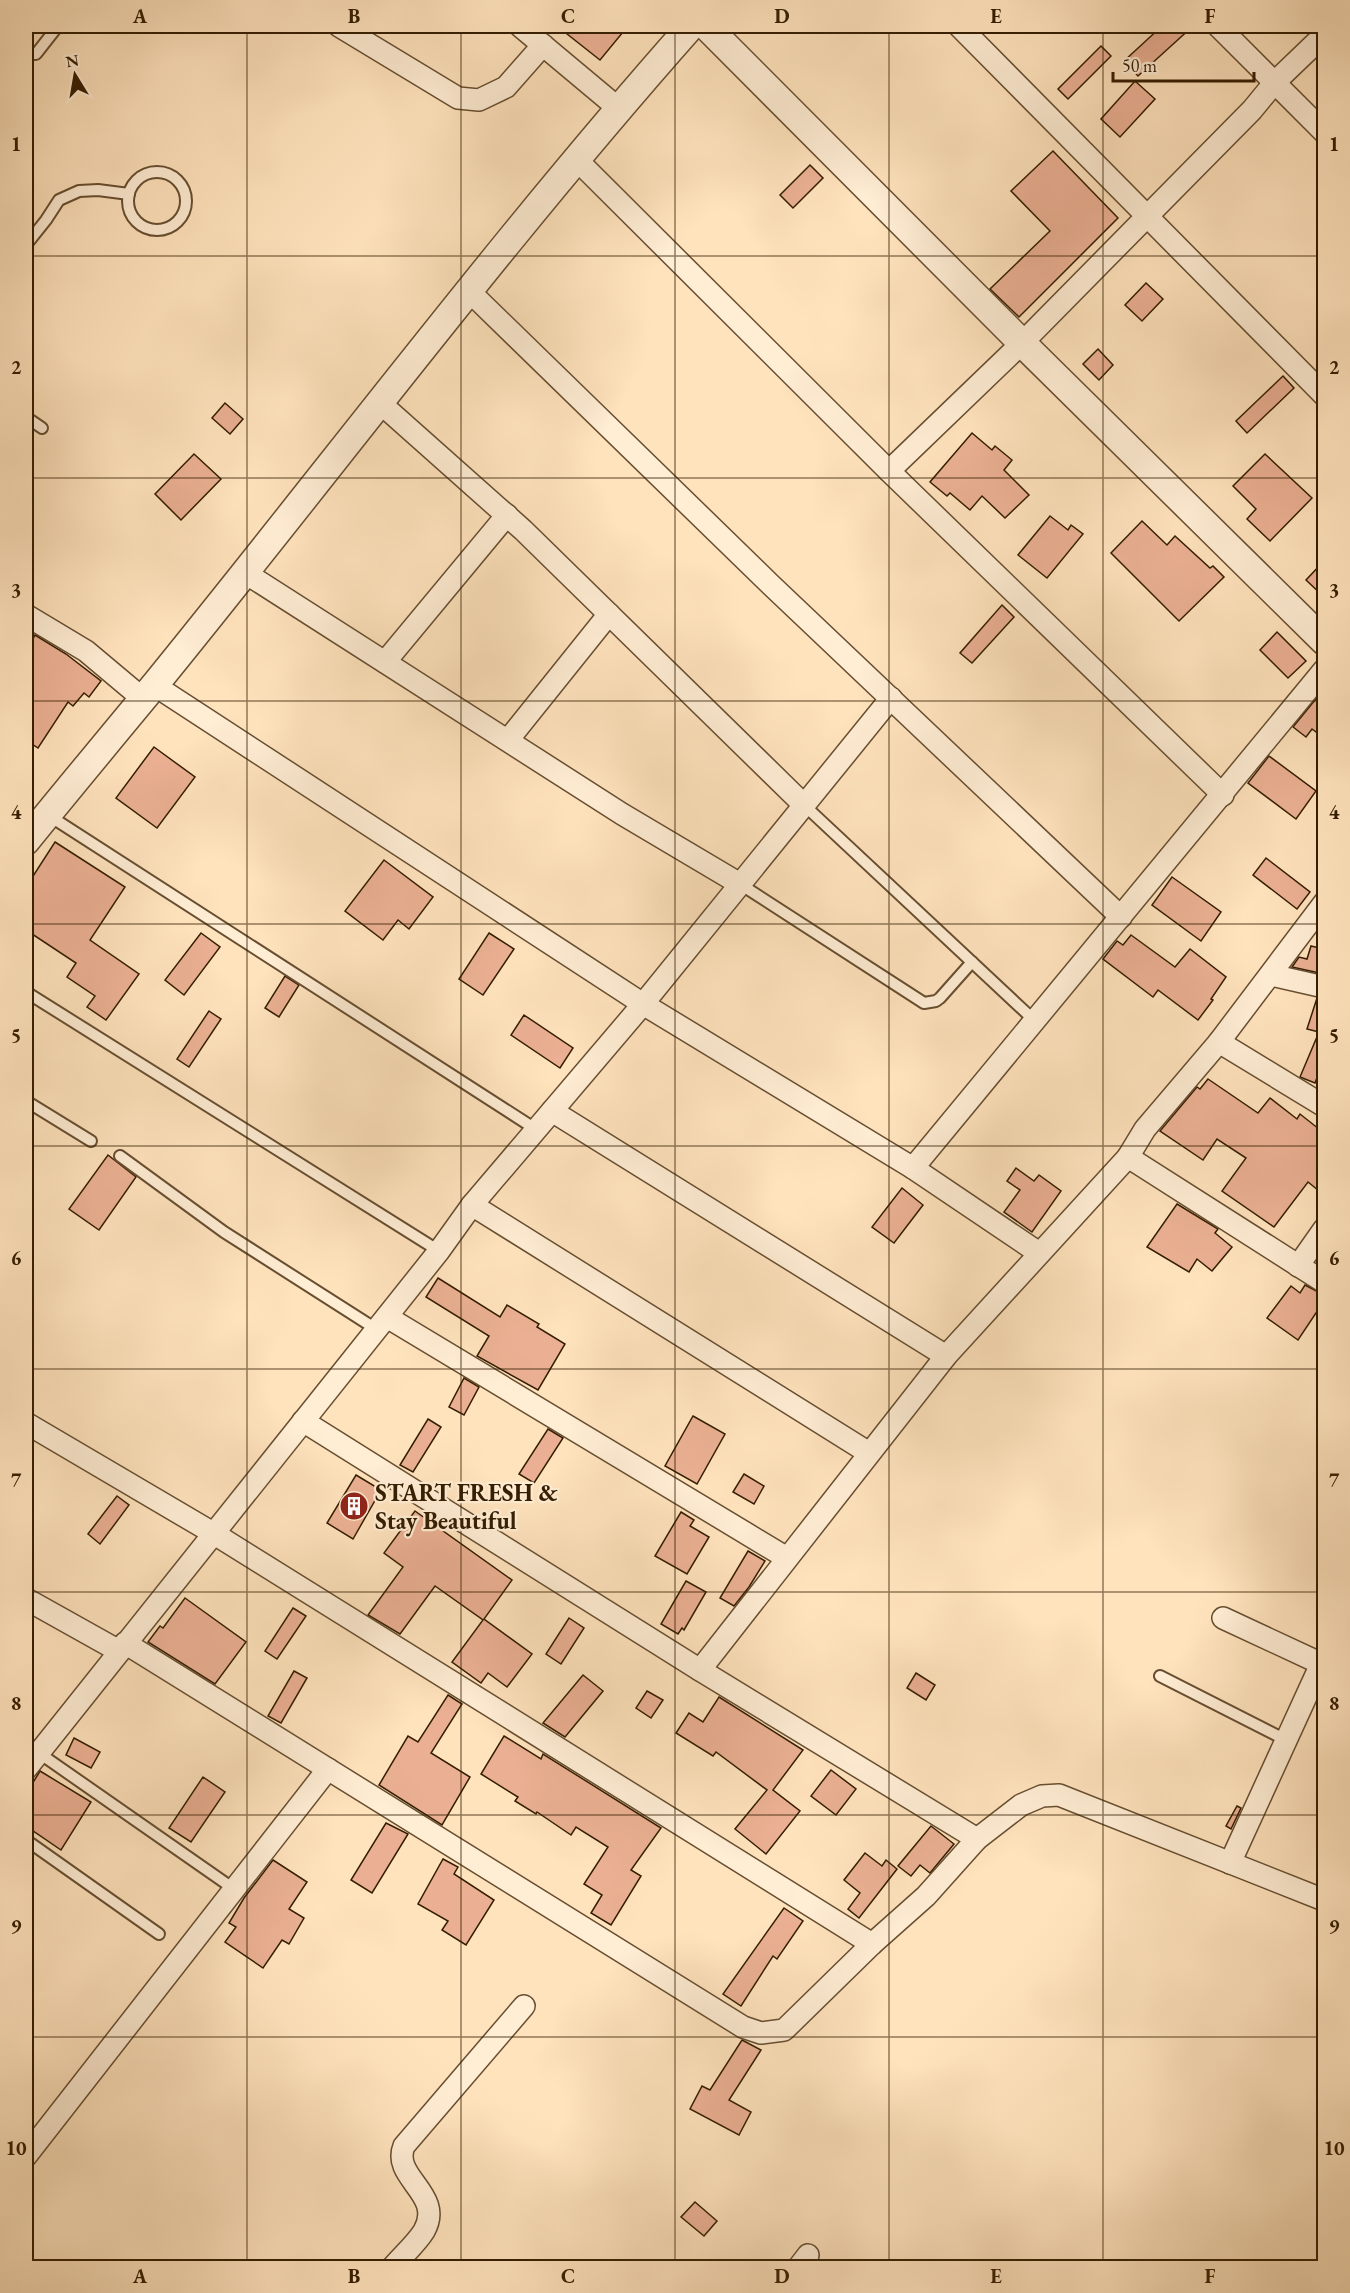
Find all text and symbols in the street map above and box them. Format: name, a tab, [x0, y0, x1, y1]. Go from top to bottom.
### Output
text: A	[132, 3, 148, 29]
text: B	[348, 3, 360, 29]
text: C	[561, 3, 575, 29]
text: D	[774, 3, 790, 29]
text: E	[990, 3, 1002, 29]
text: F	[1205, 3, 1216, 29]
north arrow	[45, 45, 105, 105]
scale bar	[1113, 45, 1254, 83]
text: N	[64, 49, 81, 72]
text: 50 m	[1122, 54, 1157, 77]
text: 1	[11, 131, 21, 157]
text: 1	[1329, 131, 1339, 157]
text: 2	[11, 354, 22, 380]
text: 2	[1329, 354, 1340, 380]
text: 3	[11, 577, 21, 603]
text: 3	[1329, 577, 1339, 603]
text: 4	[11, 799, 22, 825]
text: 4	[1329, 799, 1340, 825]
text: 5	[11, 1022, 21, 1048]
text: 5	[1329, 1022, 1339, 1048]
text: 6	[11, 1245, 22, 1271]
text: 6	[1329, 1245, 1340, 1271]
text: 7	[11, 1467, 22, 1493]
text: 7	[1329, 1467, 1340, 1493]
place label: START FRESH & Stay Beautiful	[375, 1477, 559, 1537]
building icon: START FRESH & Stay Beautiful	[338, 1490, 370, 1522]
text: 8	[11, 1690, 21, 1716]
text: 8	[1329, 1690, 1339, 1716]
text: 9	[11, 1913, 22, 1939]
text: 9	[1329, 1913, 1340, 1939]
text: 10	[5, 2135, 27, 2161]
text: 10	[1323, 2135, 1345, 2161]
text: A	[132, 2263, 148, 2289]
text: B	[348, 2263, 360, 2289]
text: C	[561, 2263, 575, 2289]
text: D	[774, 2263, 790, 2289]
text: E	[990, 2263, 1002, 2289]
text: F	[1205, 2263, 1216, 2289]

